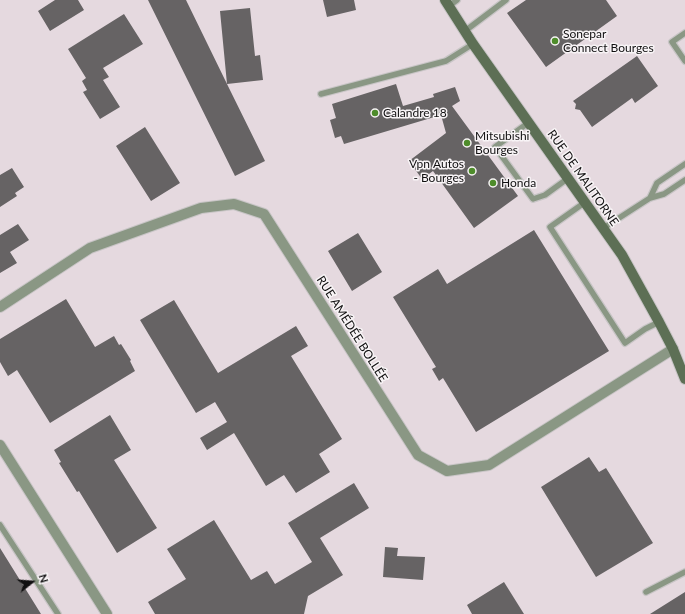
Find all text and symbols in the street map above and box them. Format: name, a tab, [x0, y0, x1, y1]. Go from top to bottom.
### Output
place label: Sonepar Connect Bourges	[563, 27, 654, 55]
marker: Sonepar Connect Bourges	[550, 36, 560, 46]
place label: Calandre 18	[383, 106, 447, 120]
marker: Calandre 18	[370, 108, 380, 118]
street label: RUE DE MALITORNE	[544, 127, 622, 229]
place label: Mitsubishi Bourges	[475, 129, 529, 157]
marker: Mitsubishi Bourges	[462, 138, 472, 148]
place label: Vpn Autos - Bourges	[409, 157, 464, 185]
marker: Vpn Autos - Bourges	[467, 166, 477, 176]
place label: Honda	[501, 176, 536, 190]
marker: Honda	[488, 178, 498, 188]
street label: RUE AMÉDÉE BOLLÉE	[314, 273, 390, 385]
north arrow	[12, 562, 52, 602]
text: N	[36, 572, 51, 584]

